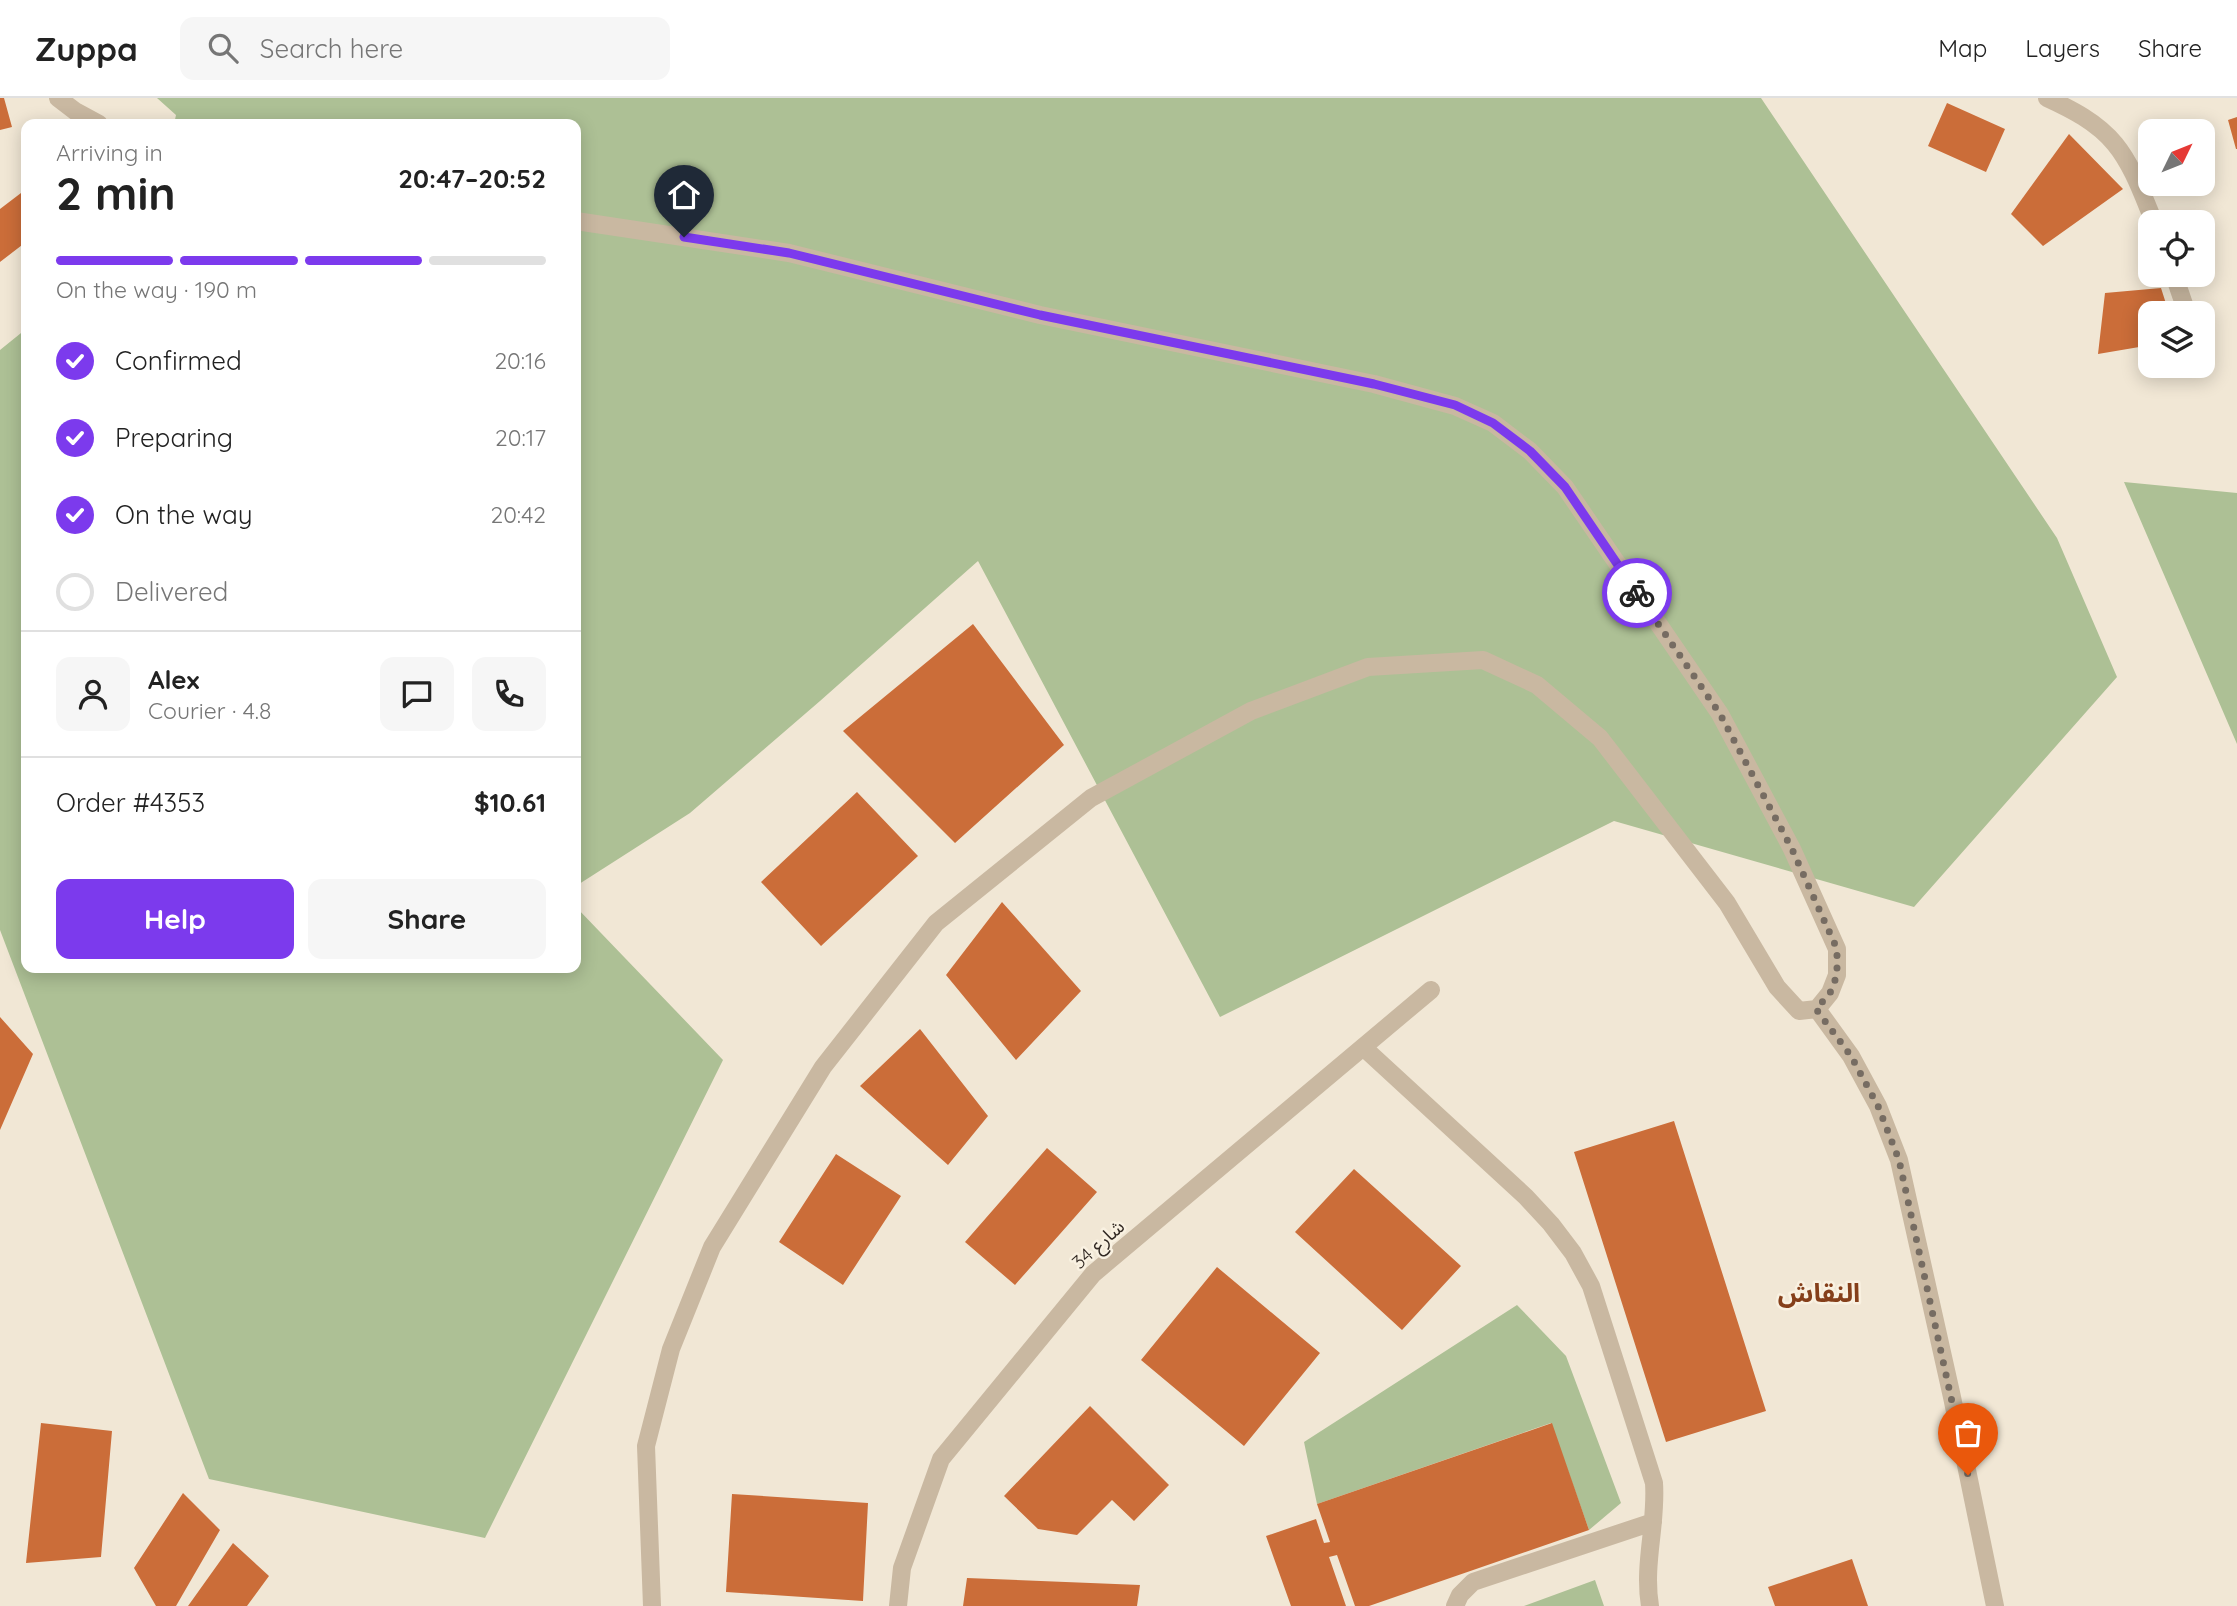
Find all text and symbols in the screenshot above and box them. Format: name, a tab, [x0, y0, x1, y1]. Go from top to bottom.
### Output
search box	[180, 17, 670, 80]
text: Zuppa	[35, 28, 138, 69]
icon: search	[204, 29, 242, 67]
text: Search here	[260, 32, 403, 65]
text: Map	[1938, 33, 1987, 63]
text: Layers	[2025, 33, 2100, 63]
text: Share	[2138, 33, 2202, 63]
north arrow	[2138, 119, 2216, 196]
map controls	[2138, 119, 2215, 378]
text: Arriving in	[56, 138, 163, 167]
text: 20:47–20:52	[398, 162, 546, 195]
text: 2 min	[56, 164, 176, 222]
pin	[654, 165, 714, 237]
icon: home	[665, 176, 703, 214]
button: locate	[2138, 210, 2215, 287]
text: On the way · 190 m	[56, 275, 257, 304]
button: layers	[2138, 301, 2215, 378]
icon: check	[56, 342, 94, 380]
text: Confirmed	[115, 344, 242, 377]
text: 20:16	[494, 346, 546, 375]
icon: check	[56, 419, 94, 457]
text: Preparing	[115, 421, 233, 454]
text: 20:17	[495, 423, 546, 452]
icon: check	[56, 496, 94, 534]
text: On the way	[115, 498, 253, 531]
text: 20:42	[490, 500, 546, 529]
courier	[1602, 558, 1672, 628]
icon: bike	[1618, 574, 1656, 612]
text: Delivered	[115, 575, 228, 608]
button: person	[56, 657, 130, 731]
button: chat	[380, 657, 454, 731]
button: phone	[472, 657, 546, 731]
text: Alex	[148, 663, 199, 696]
text: Courier · 4.8	[148, 696, 271, 725]
text: Order #4353	[56, 786, 205, 819]
text: $10.61	[474, 786, 546, 819]
button: Help	[56, 879, 294, 959]
button: Share	[308, 879, 546, 959]
street label: شارع 34	[1067, 1214, 1130, 1275]
district label: النقاش	[1778, 1276, 1860, 1309]
pin	[1938, 1403, 1998, 1475]
icon: bag	[1949, 1414, 1987, 1452]

